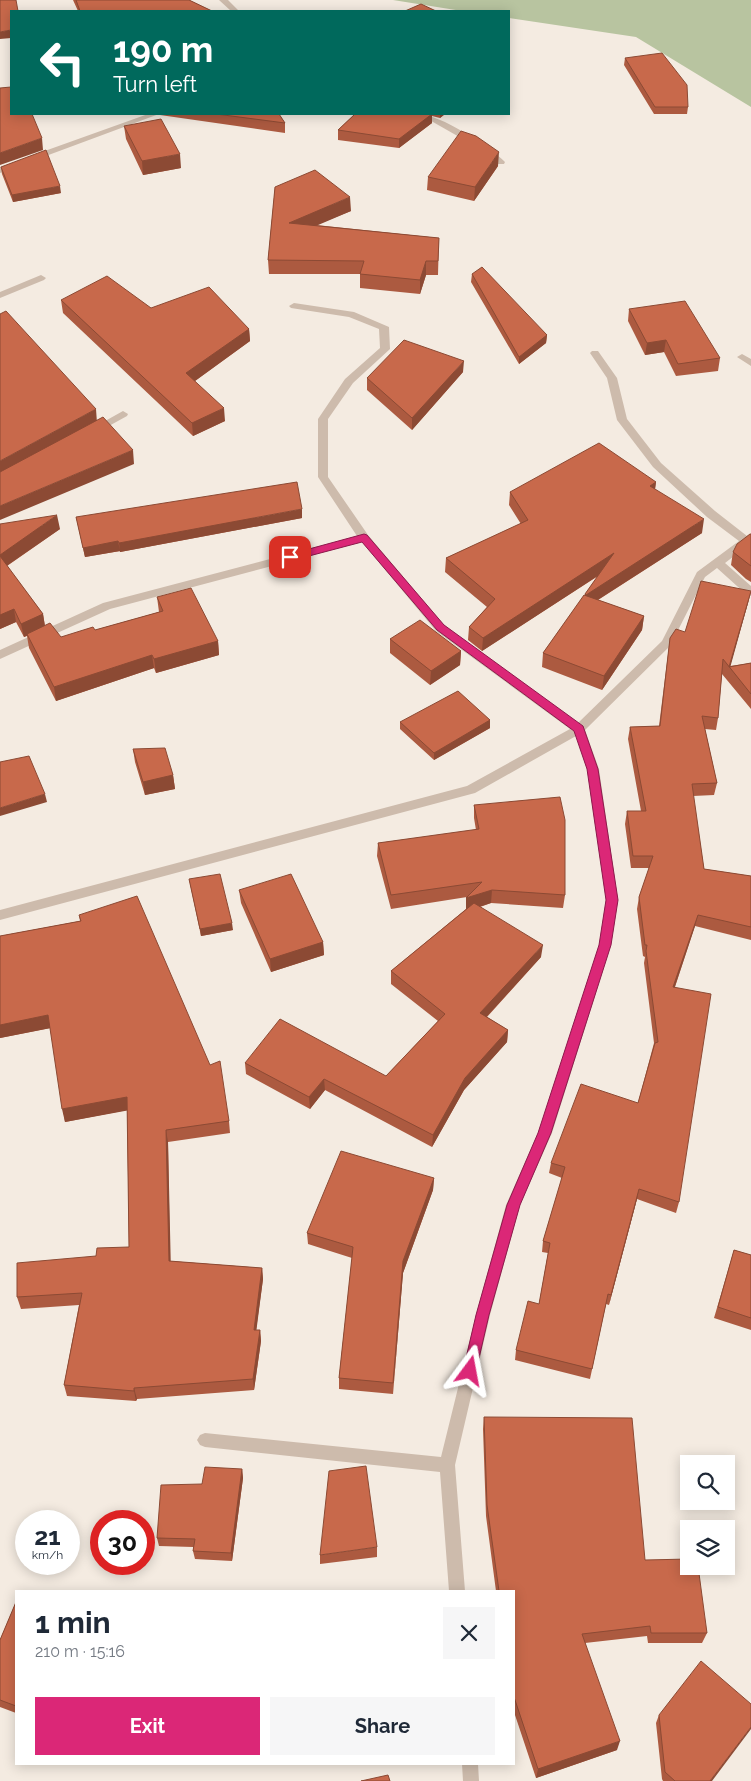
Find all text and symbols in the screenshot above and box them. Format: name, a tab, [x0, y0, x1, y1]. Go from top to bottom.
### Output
text: 190 m	[113, 29, 213, 70]
icon: left	[30, 30, 95, 95]
text: Turn left	[113, 71, 197, 97]
pin	[269, 536, 311, 578]
icon: arrive	[276, 543, 304, 571]
position arrow	[443, 1344, 495, 1396]
map controls	[680, 1455, 735, 1575]
button: search	[680, 1455, 735, 1510]
speed limit sign: 30	[90, 1510, 155, 1575]
button: layers	[680, 1520, 735, 1575]
text: 21	[34, 1521, 61, 1551]
text: km/h	[32, 1548, 63, 1562]
text: 1 min	[35, 1605, 111, 1640]
button: close	[443, 1607, 495, 1659]
text: 210 m · 15:16	[35, 1642, 125, 1661]
button: Exit	[35, 1697, 260, 1755]
button: Share	[270, 1697, 495, 1755]

